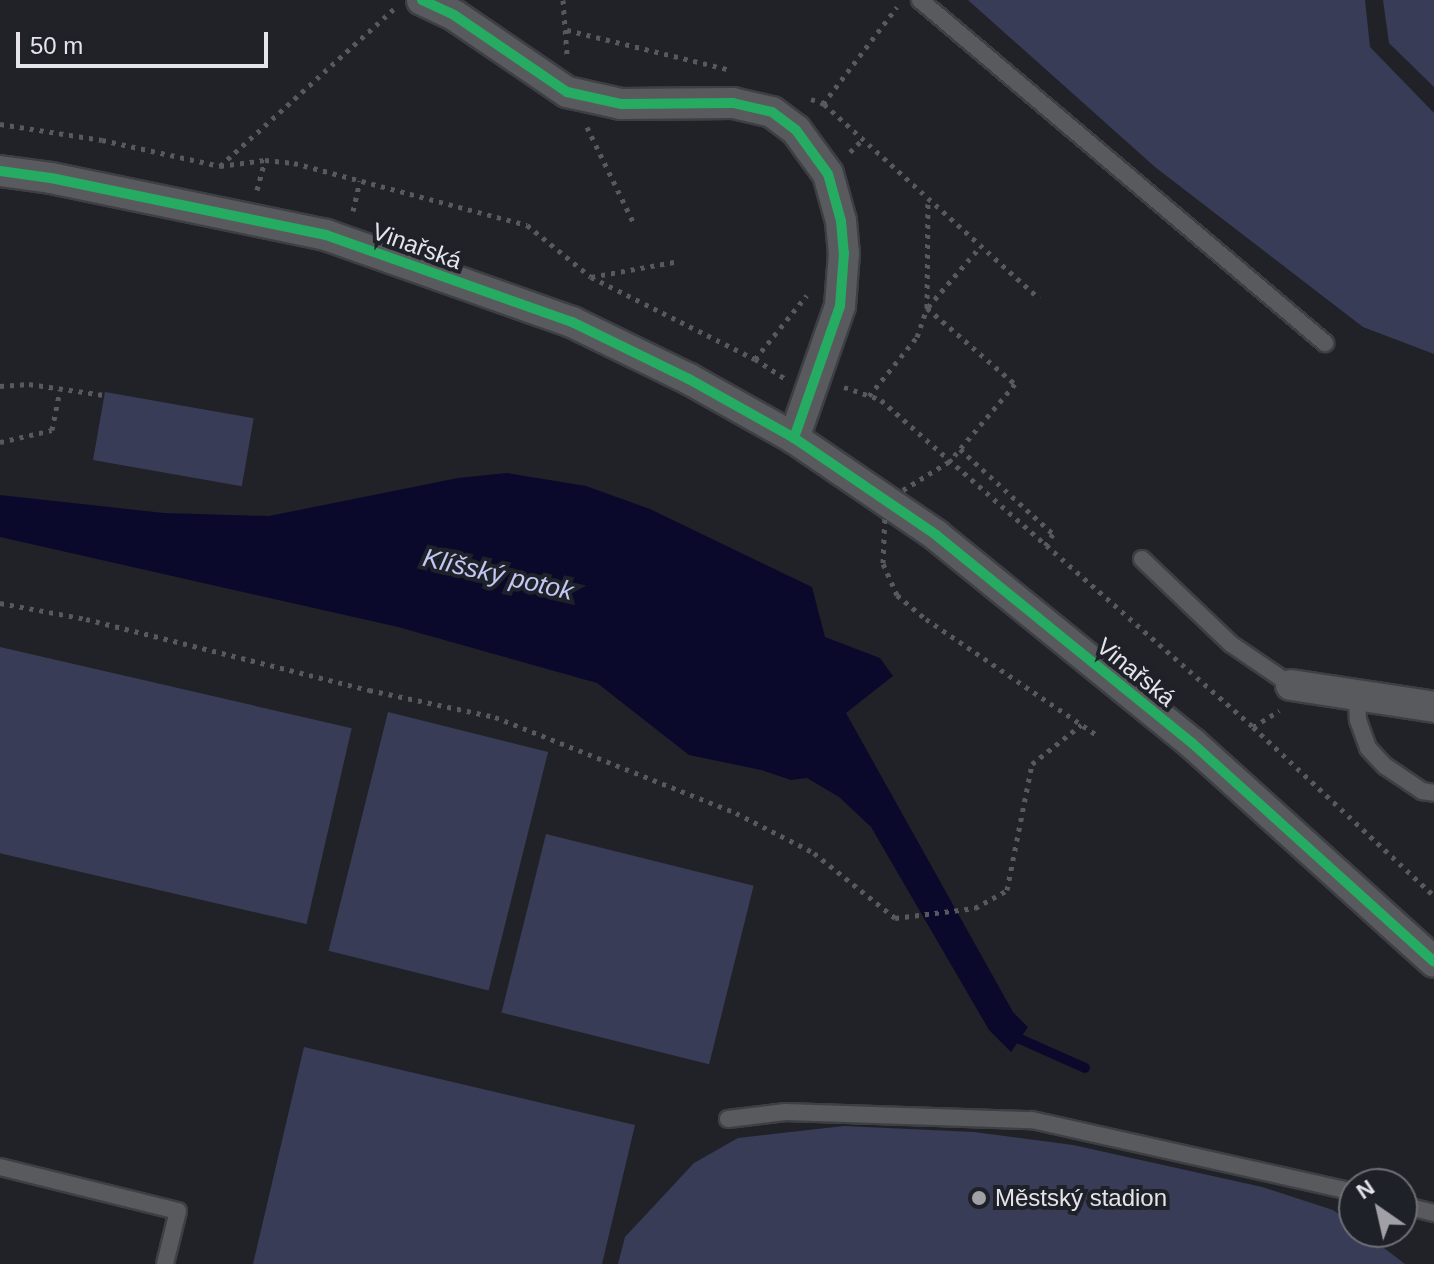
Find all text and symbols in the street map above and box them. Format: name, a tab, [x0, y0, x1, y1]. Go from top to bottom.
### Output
scale bar	[20, 16, 272, 66]
text: 50 m	[30, 32, 83, 59]
street label: Vinařská	[368, 217, 466, 275]
water label: Klíšský potok	[420, 543, 576, 607]
street label: Vinařská	[1091, 632, 1181, 712]
north arrow	[1338, 1168, 1418, 1248]
text: N	[1352, 1175, 1379, 1204]
place label: Městský stadion	[995, 1184, 1167, 1212]
marker: Městský stadion	[970, 1189, 988, 1207]

